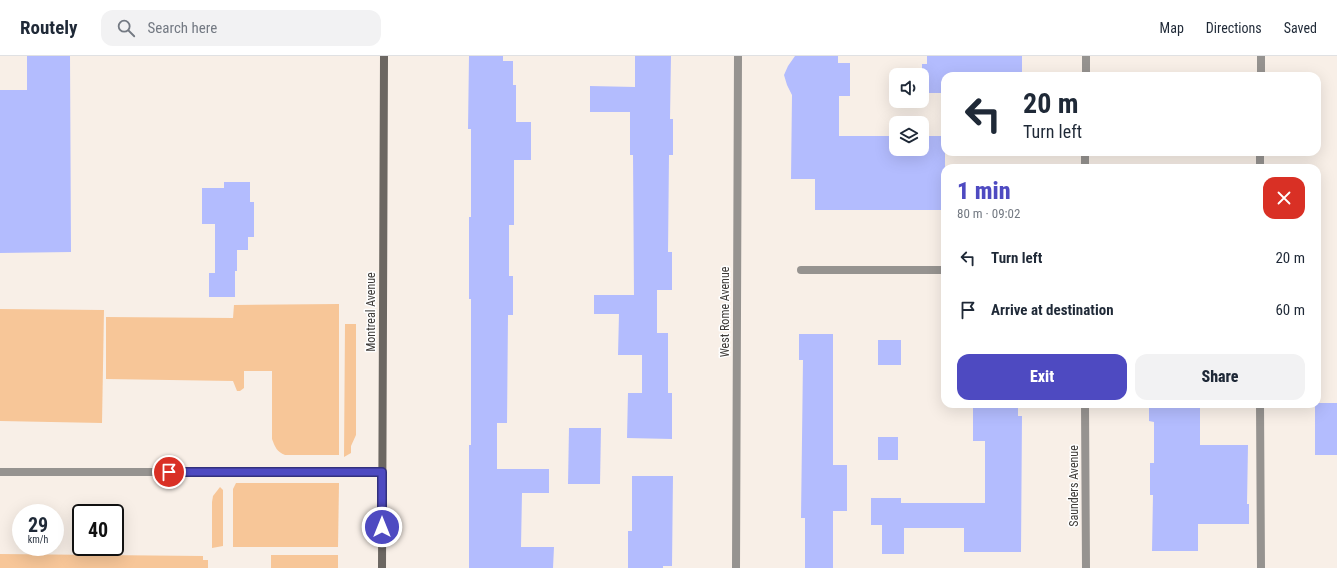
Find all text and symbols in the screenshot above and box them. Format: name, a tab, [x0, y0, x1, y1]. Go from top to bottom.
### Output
search box	[101, 10, 381, 46]
text: Routely	[20, 16, 77, 39]
icon: search	[115, 17, 137, 39]
text: Search here	[147, 19, 217, 37]
text: Map	[1160, 20, 1184, 36]
text: Directions	[1206, 20, 1262, 36]
text: Saved	[1284, 20, 1317, 36]
map controls	[889, 68, 929, 156]
button: sound	[889, 68, 929, 108]
text: 20 m	[1023, 87, 1079, 120]
icon: left	[957, 88, 1009, 140]
button: layers	[889, 116, 929, 156]
text: Turn left	[1023, 121, 1082, 142]
text: 1 min	[957, 177, 1011, 205]
button: close	[1263, 177, 1305, 219]
text: 80 m · 09:02	[957, 206, 1020, 221]
icon: left	[957, 247, 979, 269]
text: Turn left	[991, 249, 1042, 267]
text: 20 m	[1275, 249, 1305, 267]
street label: West Rome Avenue	[718, 266, 732, 357]
street label: Montreal Avenue	[364, 272, 378, 352]
icon: arrive	[957, 299, 979, 321]
text: Arrive at destination	[991, 301, 1114, 319]
text: 60 m	[1275, 301, 1305, 319]
button: Exit	[957, 354, 1127, 400]
button: Share	[1135, 354, 1305, 400]
street label: Saunders Avenue	[1067, 445, 1081, 527]
pin	[152, 455, 186, 489]
icon: arrive	[158, 461, 180, 483]
speed limit sign: 40	[72, 504, 124, 556]
position arrow	[361, 506, 403, 548]
text: 29	[28, 513, 48, 537]
text: km/h	[28, 534, 48, 545]

